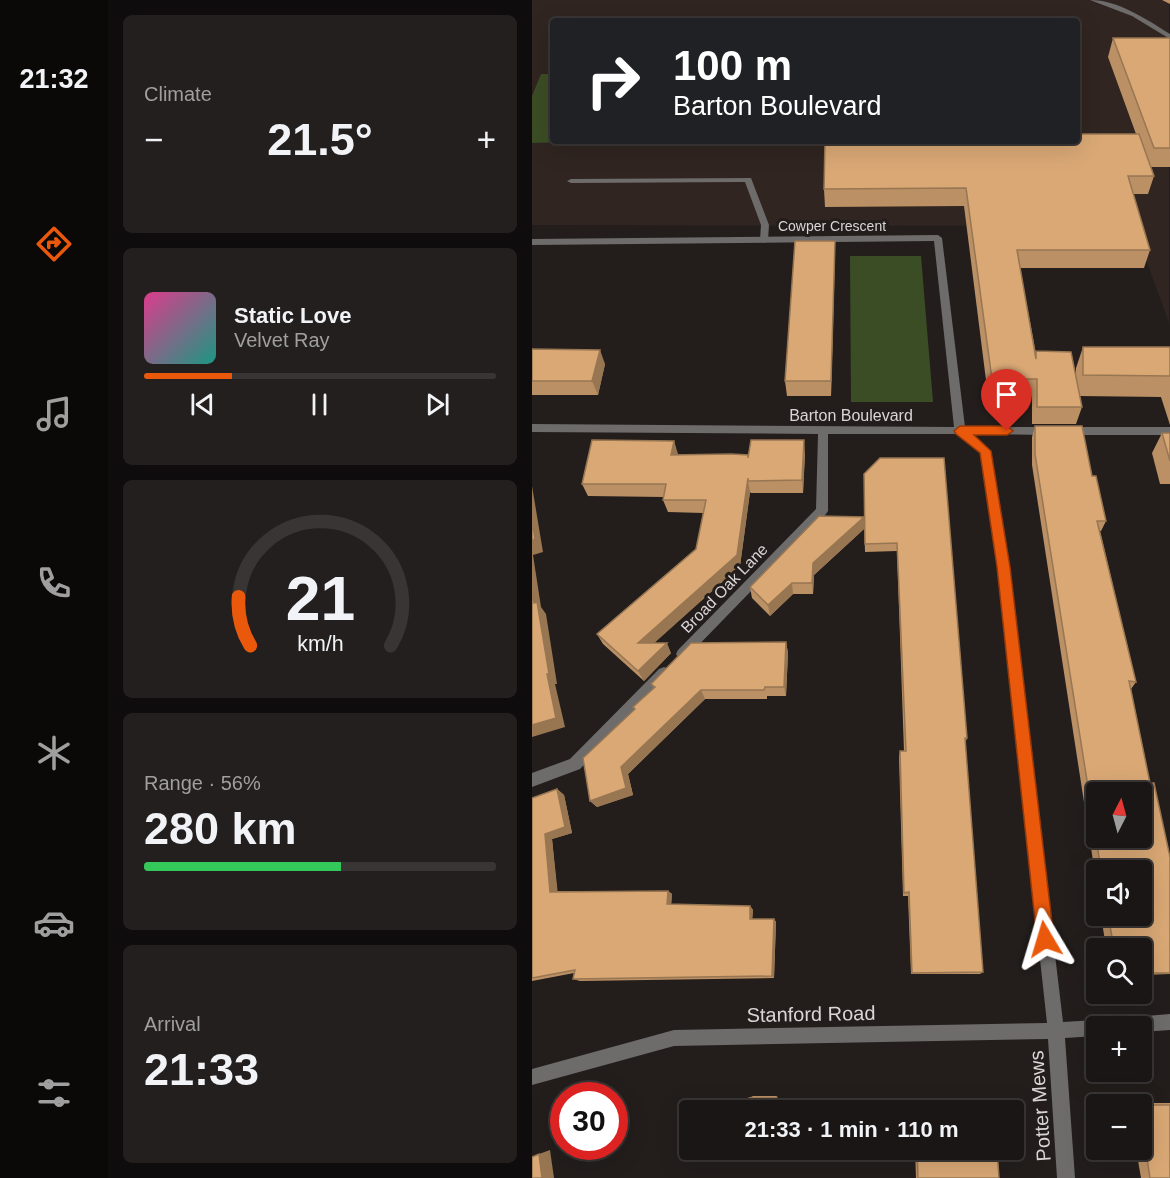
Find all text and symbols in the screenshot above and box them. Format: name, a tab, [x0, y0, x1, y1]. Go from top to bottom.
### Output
icon: right	[574, 42, 652, 120]
text: 100 m	[673, 42, 792, 89]
text: 21:32	[19, 64, 89, 94]
text: Climate	[144, 83, 212, 105]
text: Barton Boulevard	[673, 91, 882, 121]
text: 21.5°	[267, 114, 373, 165]
text: −	[144, 121, 163, 158]
text: +	[477, 121, 496, 158]
street label: Cowper Crescent	[778, 218, 886, 234]
icon: directions	[33, 223, 75, 265]
text: Static Love	[234, 303, 351, 328]
text: Velvet Ray	[234, 329, 330, 351]
pin	[981, 369, 1032, 431]
icon: arrive	[990, 378, 1023, 411]
icon: previous	[186, 388, 219, 421]
icon: pause	[303, 388, 336, 421]
icon: next	[421, 388, 454, 421]
icon: music	[33, 393, 75, 435]
street label: Barton Boulevard	[789, 407, 913, 424]
street label: Broad Oak Lane	[678, 540, 771, 636]
icon: phone	[33, 562, 75, 604]
text: 21	[285, 564, 355, 633]
text: km/h	[297, 632, 343, 656]
icon: climate	[33, 732, 75, 774]
text: Range · 56%	[144, 772, 261, 794]
north arrow	[1086, 782, 1152, 848]
map controls	[1086, 782, 1152, 1160]
text: 280 km	[144, 803, 297, 854]
button: sound	[1086, 860, 1152, 926]
icon: car	[33, 902, 75, 944]
position arrow	[1013, 907, 1077, 971]
button: search	[1086, 938, 1152, 1004]
street label: Stanford Road	[746, 1002, 876, 1026]
text: Arrival	[144, 1013, 201, 1035]
button: +	[1086, 1016, 1152, 1082]
text: 21:33	[144, 1044, 259, 1095]
street label: Potter Mews	[1025, 1050, 1055, 1162]
icon: filters	[33, 1072, 75, 1114]
speed limit sign: 30	[550, 1082, 628, 1160]
button: −	[1086, 1094, 1152, 1160]
text: 21:33 · 1 min · 110 m	[745, 1117, 959, 1142]

